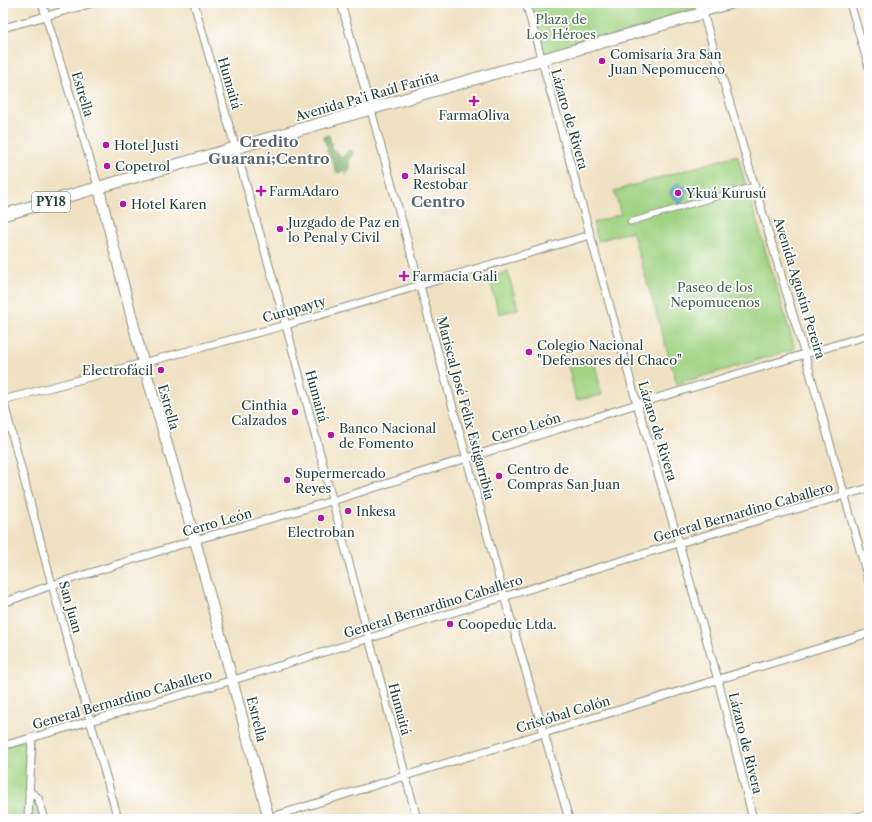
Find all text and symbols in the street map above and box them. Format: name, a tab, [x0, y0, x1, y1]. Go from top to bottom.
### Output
park label: Plaza de Los Héroes	[526, 11, 596, 42]
place label: Comisaría 3ra San Juan Nepomuceno	[608, 46, 725, 77]
street label: Humaitá	[215, 55, 245, 111]
marker: Comisaría 3ra San Juan Nepomuceno	[597, 56, 607, 66]
street label: Lázaro de Rivera	[548, 67, 592, 171]
street label: Avenida Pa'i Raúl Fariña	[292, 68, 441, 124]
street label: Estrella	[69, 70, 97, 119]
marker: FarmaOliva	[469, 96, 479, 106]
place label: FarmaOliva	[438, 107, 510, 123]
district label: Credito Guaraní;Centro	[208, 132, 330, 168]
place label: Hotel Justi	[114, 137, 179, 153]
marker: Hotel Justi	[101, 140, 111, 150]
place label: Copetrol	[115, 158, 170, 174]
marker: Copetrol	[102, 161, 112, 171]
place label: Mariscal Restobar	[413, 161, 469, 192]
marker: Mariscal Restobar	[400, 171, 410, 181]
place label: FarmAdaro	[269, 183, 339, 199]
place label: Ykuá Kurusú	[685, 185, 766, 201]
marker: FarmAdaro	[256, 186, 266, 196]
marker: Ykuá Kurusú	[673, 188, 683, 198]
road number: PY18	[32, 192, 70, 212]
district label: Centro	[411, 192, 465, 211]
place label: Hotel Karen	[131, 196, 207, 212]
marker: Hotel Karen	[118, 199, 128, 209]
place label: Juzgado de Paz en lo Penal y Civil	[286, 214, 400, 245]
street label: Avenida Agustín Pereira	[771, 214, 829, 361]
marker: Juzgado de Paz en lo Penal y Civil	[275, 224, 285, 234]
place label: Farmacia Gali	[412, 268, 497, 284]
marker: Farmacia Gali	[399, 271, 409, 281]
park label: Paseo de los Nepomucenos	[670, 279, 760, 310]
street label: Curupayty	[260, 292, 328, 326]
street label: Mariscal José Felix Estigarribia	[434, 315, 498, 501]
place label: Colegio Nacional "Defensores del Chaco"	[537, 337, 682, 368]
marker: Colegio Nacional "Defensores del Chaco"	[524, 347, 534, 357]
place label: Electrofácil	[82, 362, 153, 378]
marker: Electrofácil	[156, 365, 166, 375]
street label: Humaitá	[302, 368, 332, 424]
street label: Lázaro de Rivera	[635, 379, 681, 483]
street label: Estrella	[155, 383, 183, 432]
place label: Cinthia Calzados	[231, 397, 287, 428]
marker: Cinthia Calzados	[290, 407, 300, 417]
street label: Cerro León	[490, 409, 562, 445]
place label: Banco Nacional de Fomento	[339, 420, 436, 451]
marker: Banco Nacional de Fomento	[326, 430, 336, 440]
place label: Centro de Compras San Juan	[507, 461, 620, 492]
place label: Supermercado Reyes	[295, 465, 386, 496]
marker: Centro de Compras San Juan	[494, 471, 504, 481]
marker: Supermercado Reyes	[282, 475, 292, 485]
street label: General Bernardino Caballero	[651, 479, 835, 545]
place label: Inkesa	[356, 503, 396, 519]
street label: Cerro León	[180, 504, 254, 540]
marker: Inkesa	[343, 506, 353, 516]
marker: Electroban	[316, 513, 326, 523]
place label: Electroban	[287, 524, 355, 540]
street label: General Bernardino Caballero	[342, 571, 524, 641]
street label: San Juan	[56, 579, 86, 635]
place label: Coopeduc Ltda.	[458, 616, 557, 632]
marker: Coopeduc Ltda.	[445, 619, 455, 629]
street label: General Bernardino Caballero	[30, 666, 214, 732]
street label: Humaitá	[385, 681, 415, 737]
street label: Lázaro de Rivera	[726, 691, 766, 795]
street label: Cristóbal Colón	[514, 692, 612, 736]
street label: Estrella	[244, 695, 270, 744]

